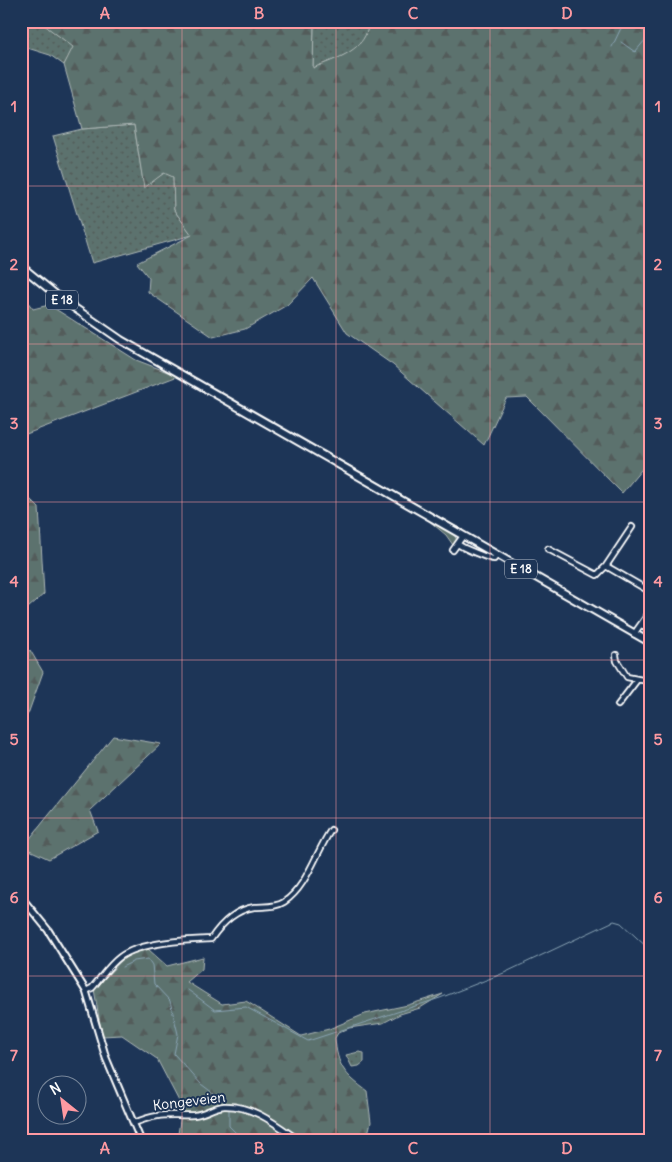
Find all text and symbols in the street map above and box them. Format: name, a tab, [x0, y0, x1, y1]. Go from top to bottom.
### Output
text: A	[100, 3, 110, 23]
text: B	[254, 3, 265, 23]
text: C	[408, 3, 419, 23]
text: D	[561, 3, 573, 23]
text: 1	[11, 96, 17, 116]
text: 1	[655, 96, 661, 116]
text: 2	[10, 254, 19, 274]
text: 2	[654, 254, 663, 274]
road number: E 18	[46, 290, 78, 310]
text: 3	[9, 413, 19, 433]
text: 3	[653, 413, 663, 433]
road number: E 18	[505, 560, 537, 578]
text: 4	[9, 571, 19, 591]
text: 4	[653, 571, 663, 591]
text: 5	[9, 729, 19, 749]
text: 5	[653, 729, 663, 749]
text: 6	[9, 887, 19, 907]
text: 6	[653, 887, 663, 907]
text: 7	[10, 1045, 18, 1065]
text: 7	[654, 1045, 662, 1065]
north arrow	[38, 1074, 88, 1124]
text: N	[47, 1079, 64, 1099]
street label: Kongeveien	[152, 1088, 226, 1114]
text: A	[100, 1138, 110, 1158]
text: B	[254, 1138, 265, 1158]
text: C	[408, 1138, 419, 1158]
text: D	[561, 1138, 573, 1158]

